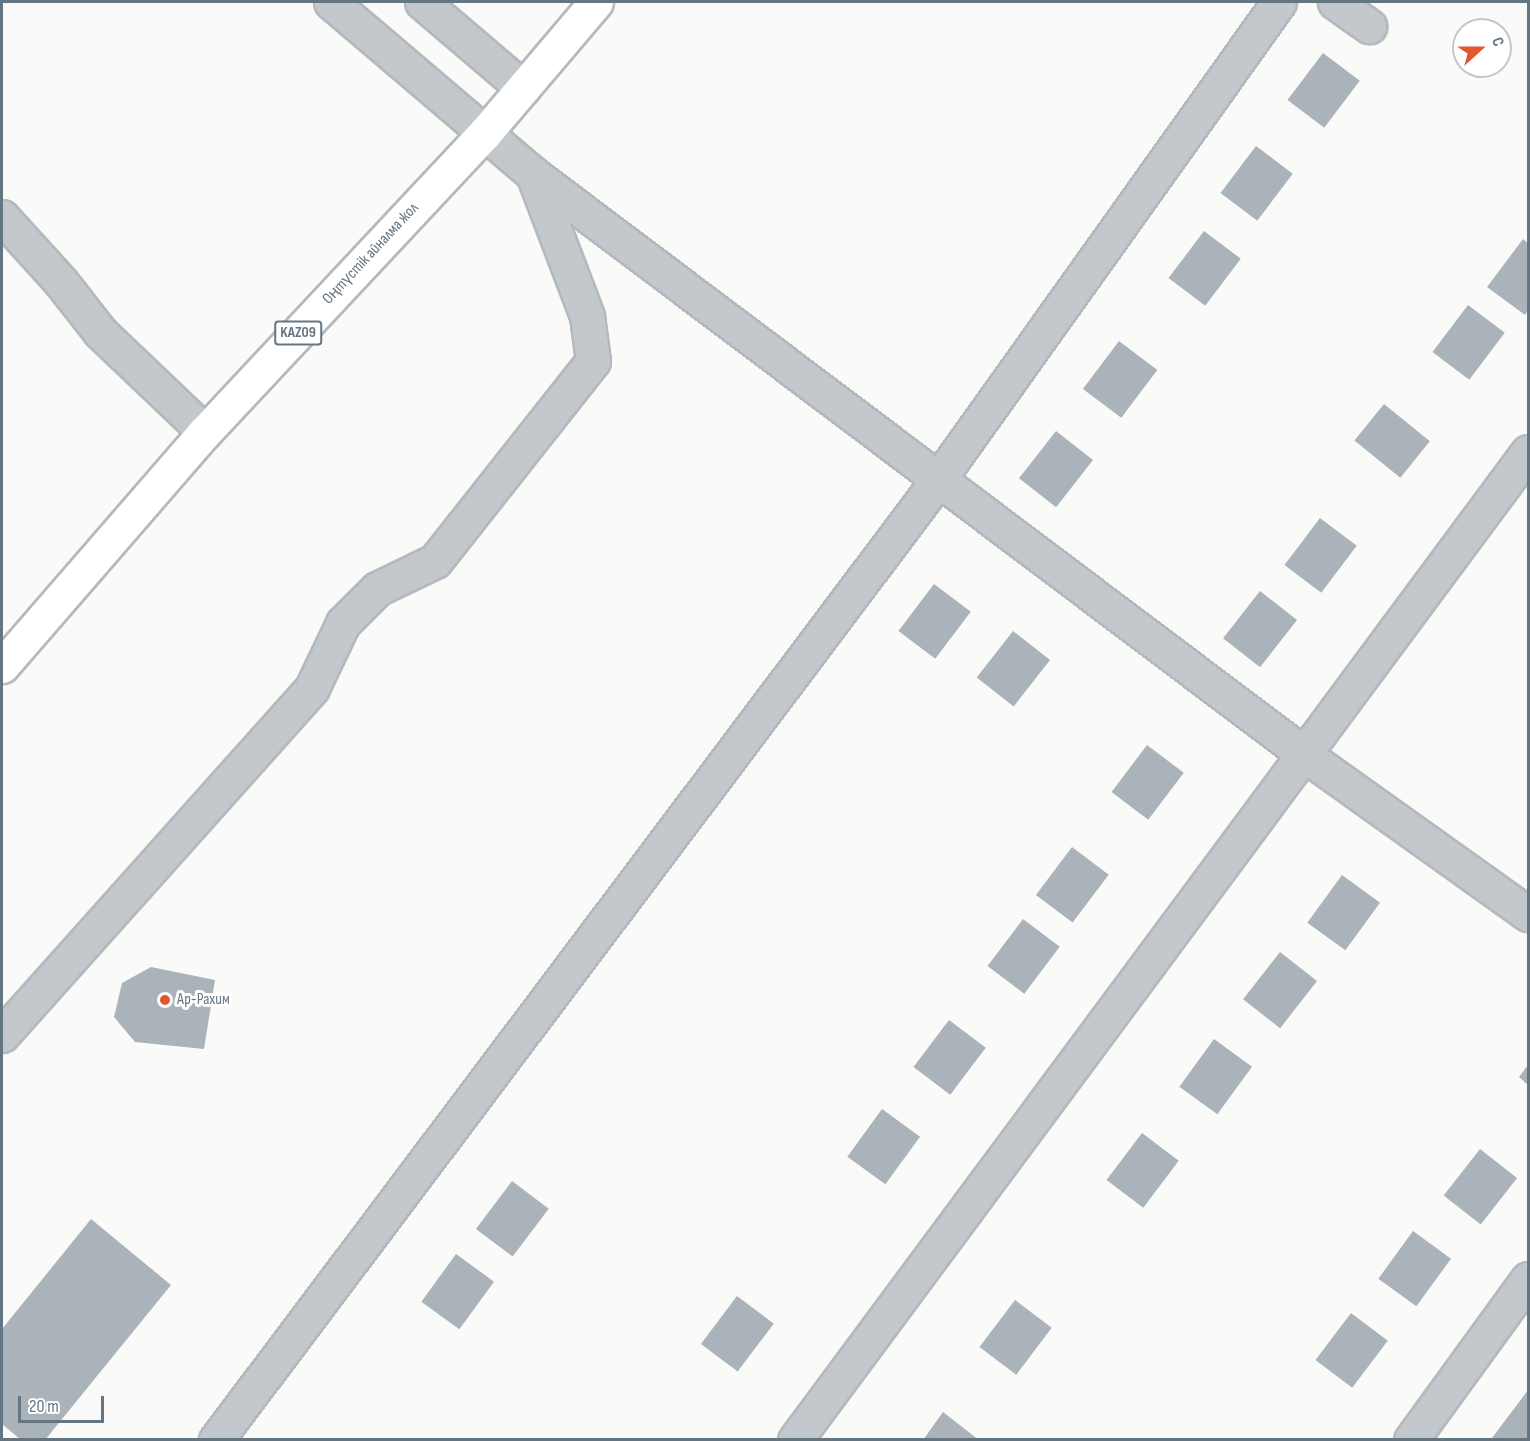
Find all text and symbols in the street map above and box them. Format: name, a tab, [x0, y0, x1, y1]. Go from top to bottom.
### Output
north arrow	[1452, 18, 1512, 78]
text: С	[1487, 35, 1508, 49]
street label: Оңтүстік айналма жол	[319, 199, 423, 309]
road number: KAZ09	[274, 321, 322, 345]
place label: Ар-Рахим	[177, 990, 230, 1010]
marker: Ар-Рахим	[158, 993, 172, 1007]
scale bar	[21, 1384, 106, 1422]
text: 20 m	[29, 1396, 59, 1417]

